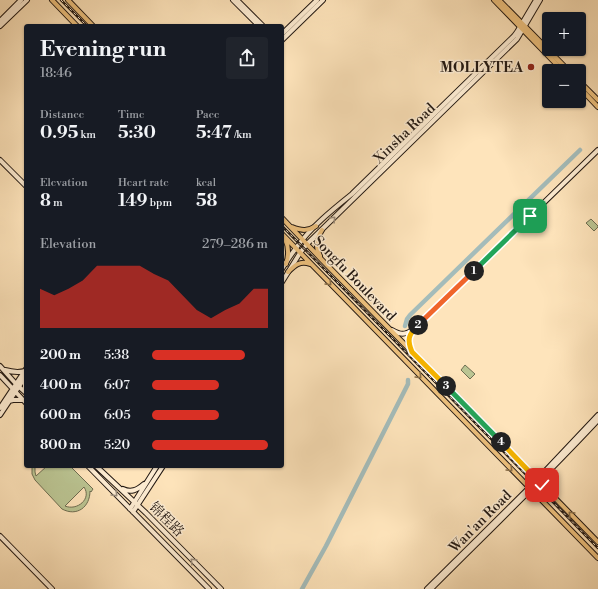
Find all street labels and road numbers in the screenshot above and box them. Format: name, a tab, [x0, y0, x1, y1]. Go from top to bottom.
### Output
street label: Xinsha Road	[369, 100, 440, 168]
street label: Songfu Boulevard	[309, 232, 400, 325]
street label: Wan'an Road	[445, 487, 516, 557]
street label: 锦程路	[145, 498, 188, 541]

